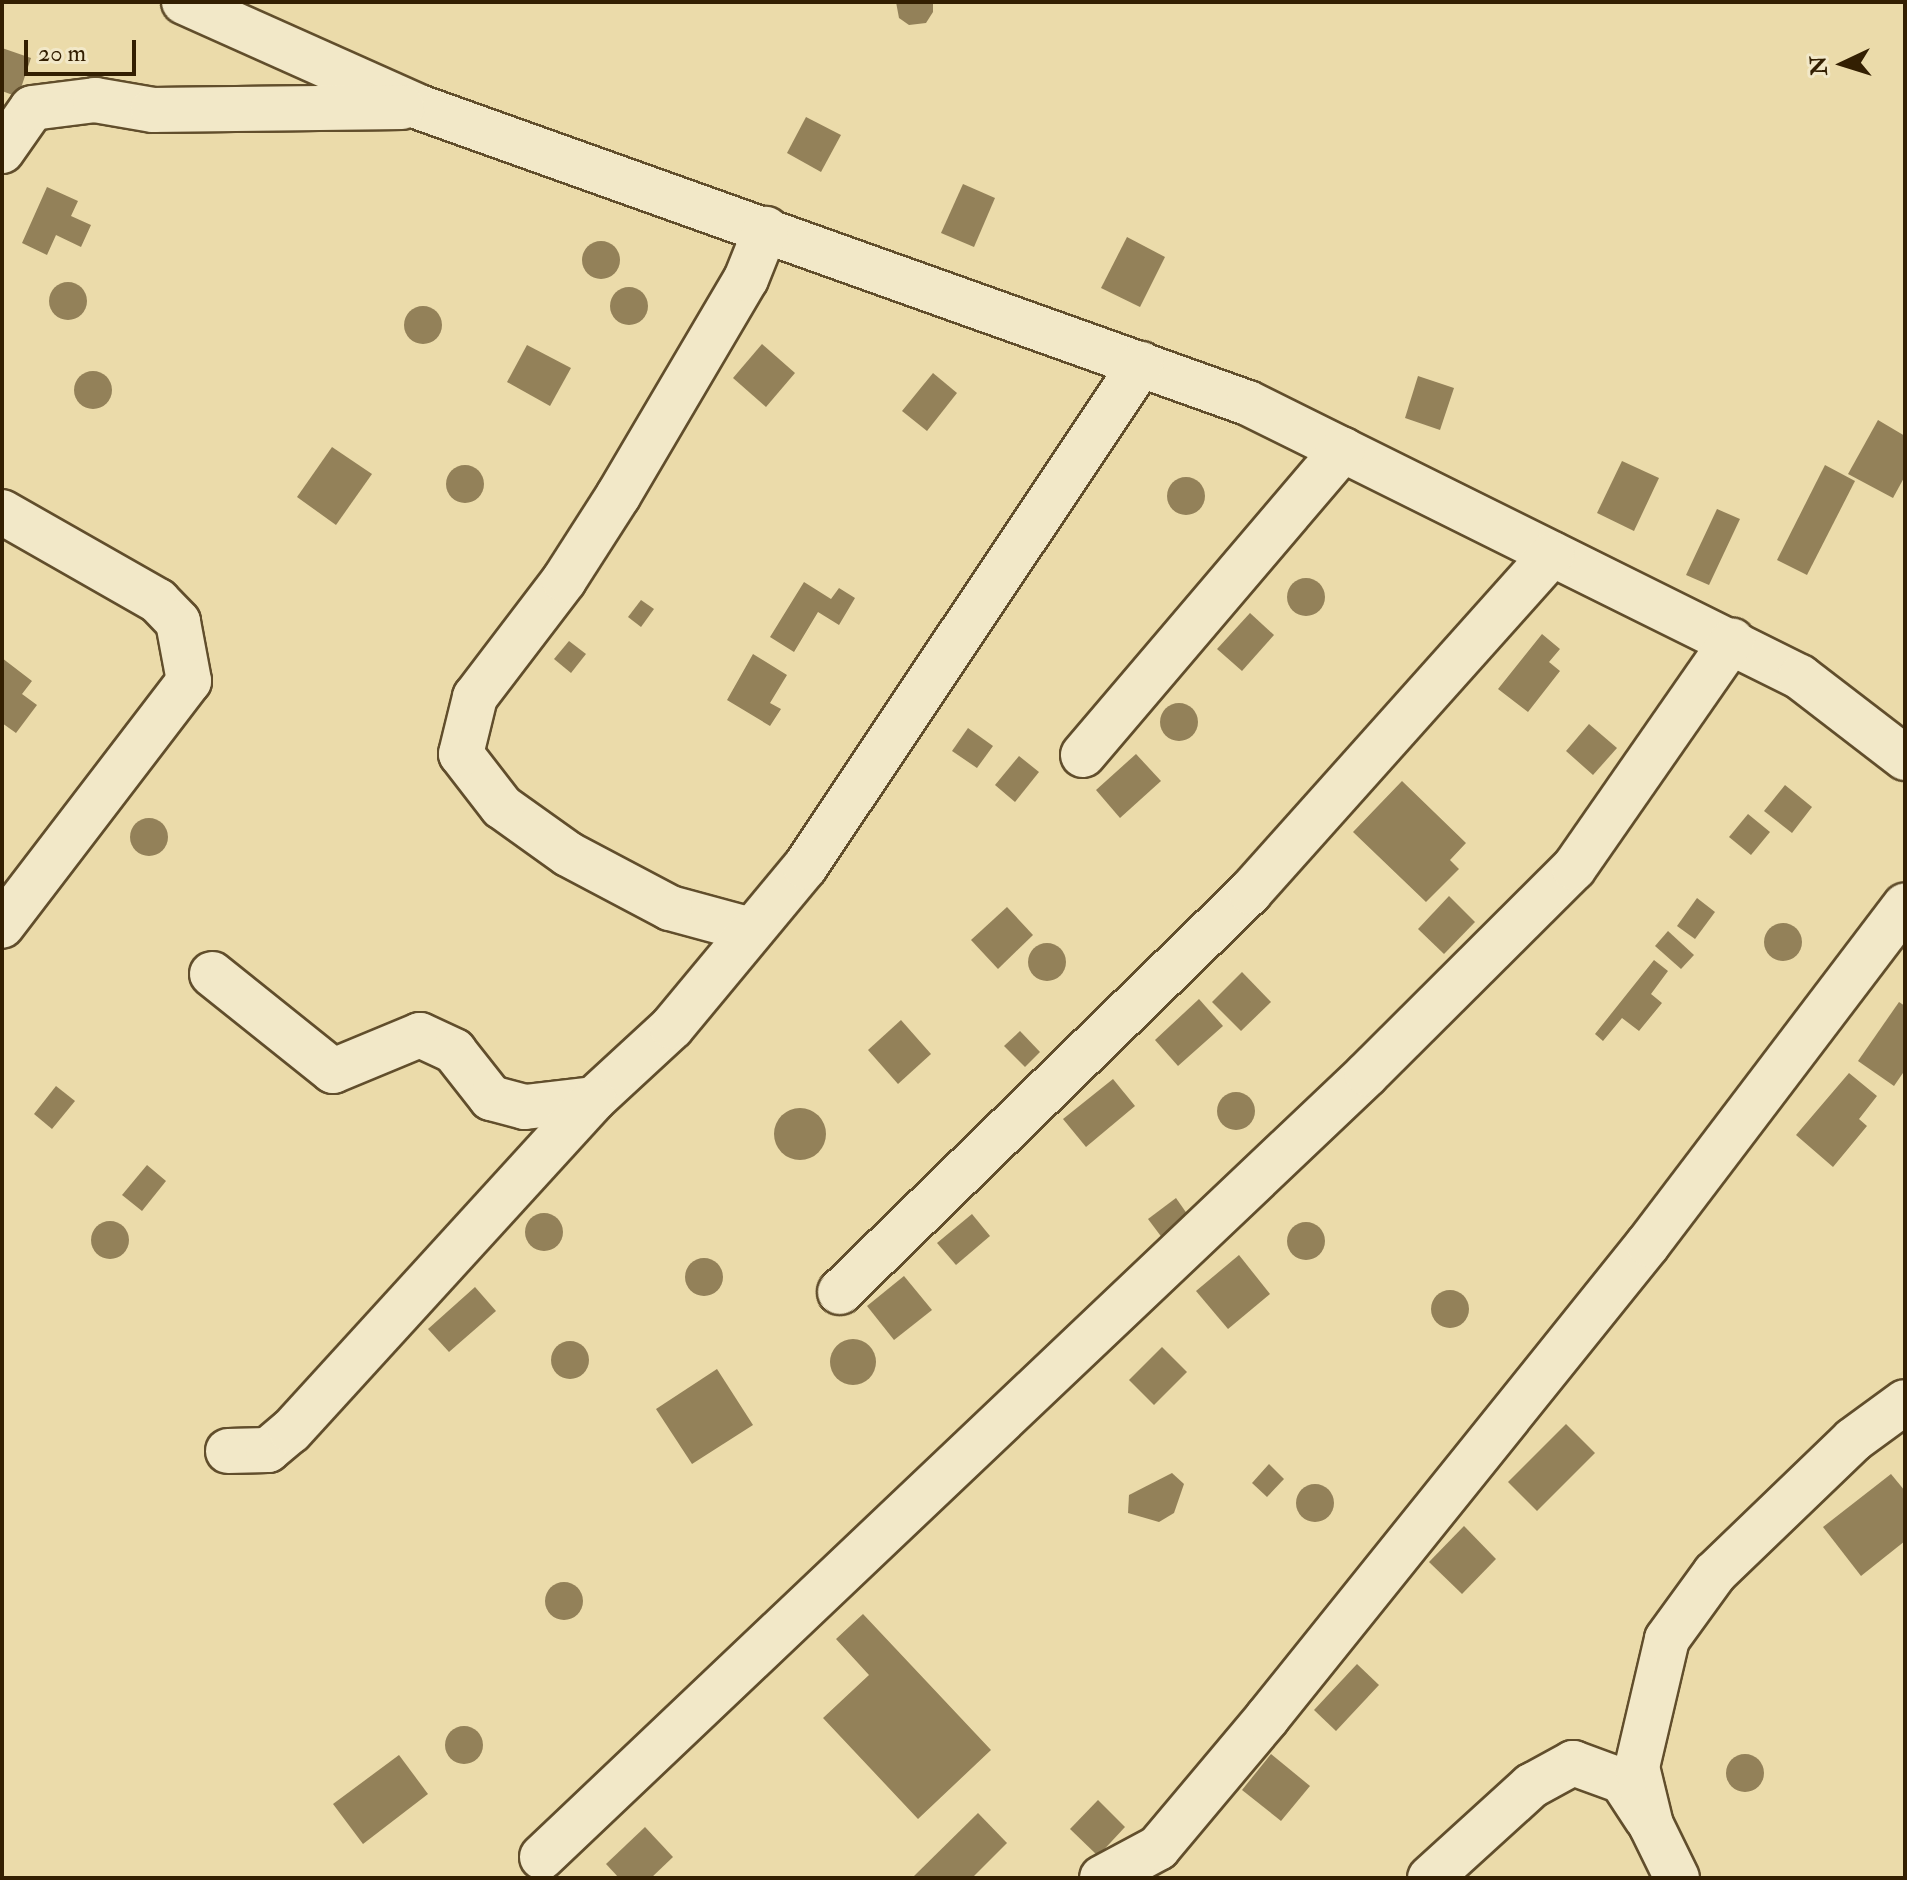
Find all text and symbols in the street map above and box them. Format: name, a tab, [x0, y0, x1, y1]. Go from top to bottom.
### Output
scale bar	[28, 24, 140, 74]
north arrow	[1803, 24, 1883, 104]
text: 20 m	[38, 38, 86, 69]
text: N	[1804, 55, 1834, 76]

